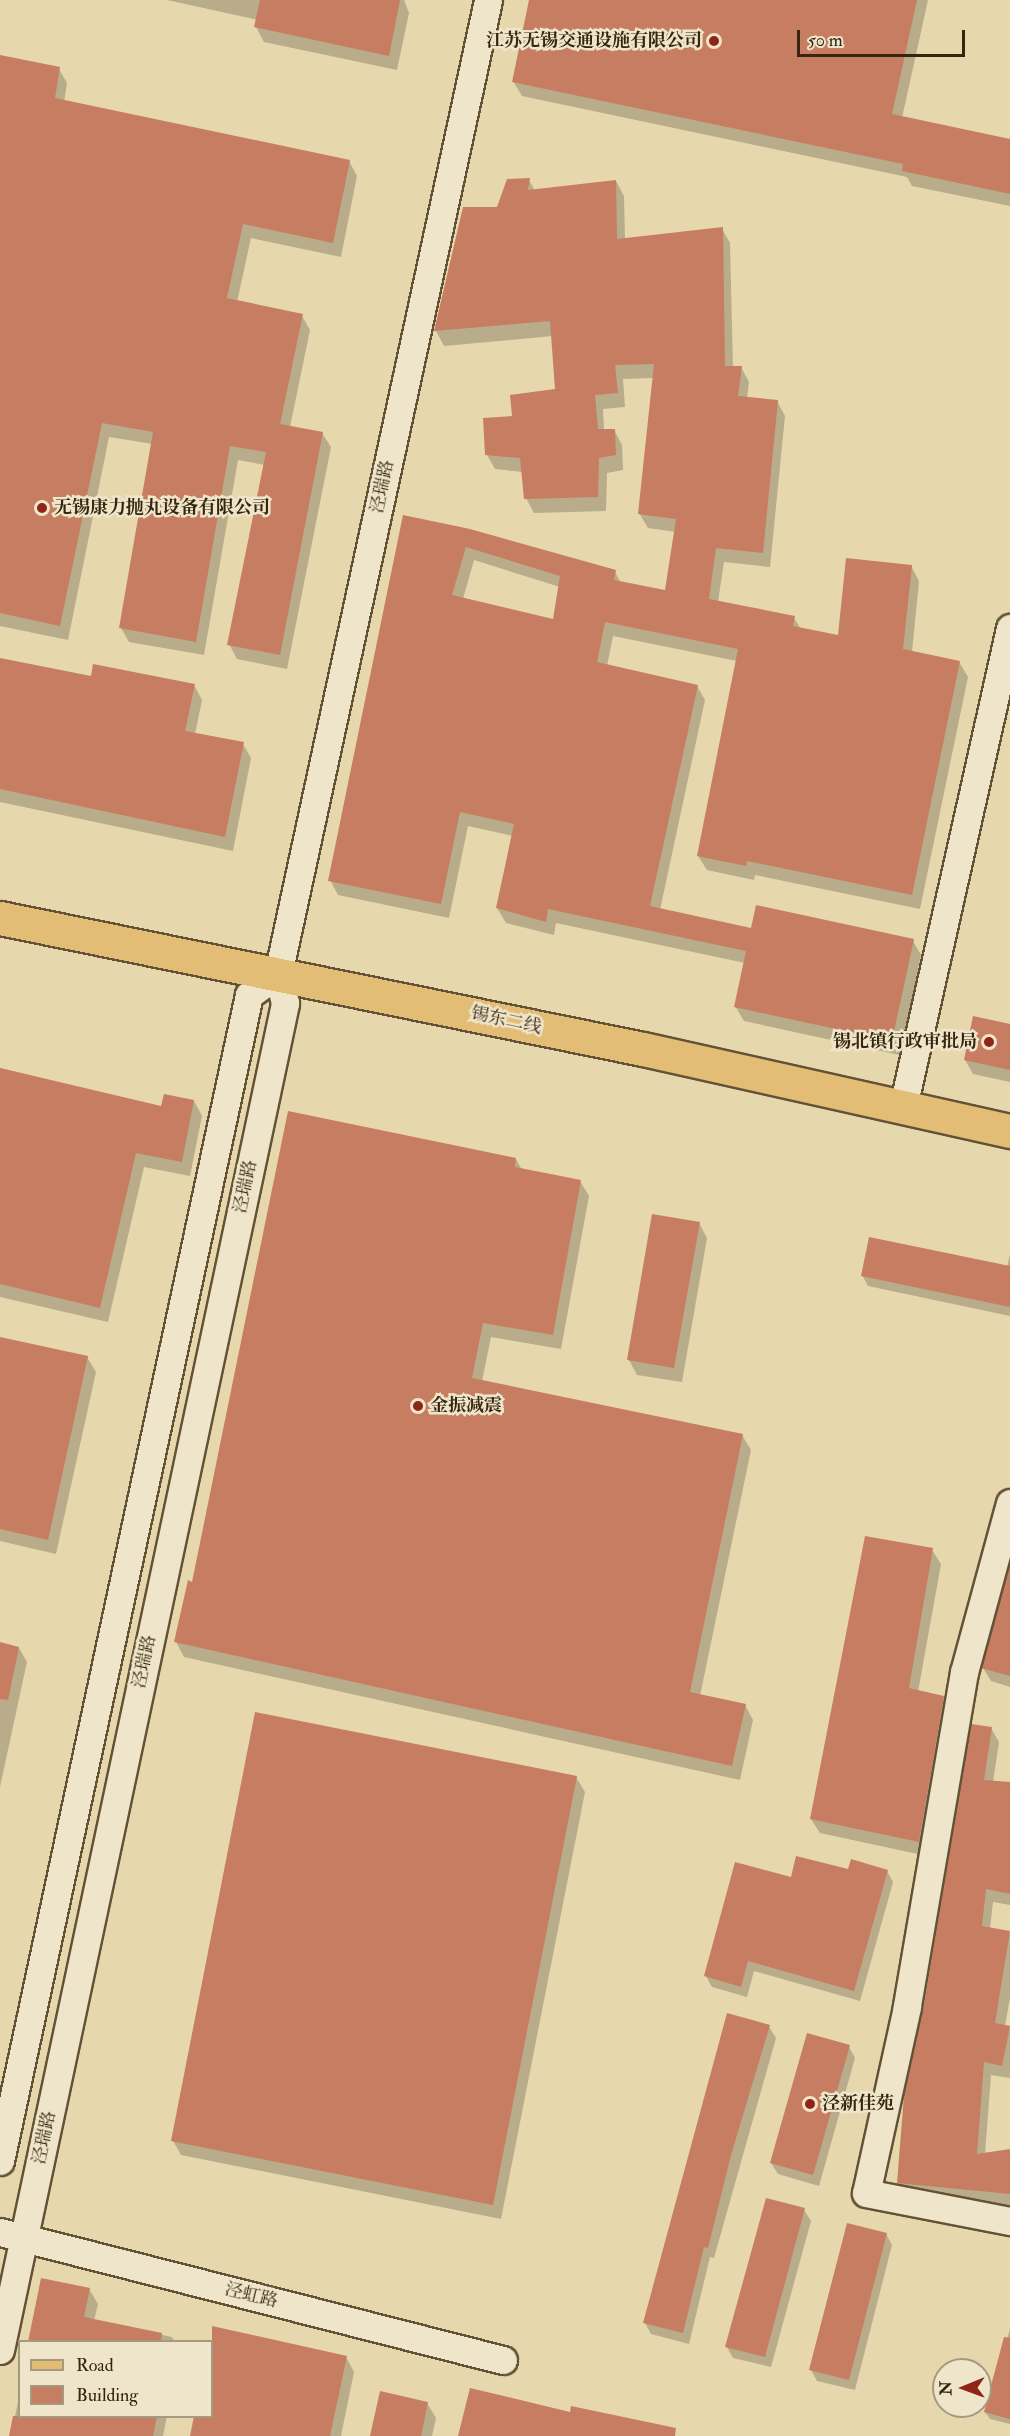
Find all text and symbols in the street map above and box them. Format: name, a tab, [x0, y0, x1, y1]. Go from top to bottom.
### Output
scale bar	[800, 18, 968, 56]
text: 50 m	[808, 29, 843, 52]
place label: 江苏无锡交通设施有限公司	[486, 30, 702, 52]
marker: 江苏无锡交通设施有限公司	[707, 34, 721, 48]
street label: 泾瑞路	[367, 458, 399, 516]
place label: 无锡康力抛丸设备有限公司	[54, 497, 270, 519]
marker: 无锡康力抛丸设备有限公司	[35, 501, 49, 515]
street label: 锡东二线	[469, 1003, 543, 1039]
place label: 锡北镇行政审批局	[833, 1031, 977, 1053]
marker: 锡北镇行政审批局	[982, 1035, 996, 1049]
street label: 泾瑞路	[230, 1158, 262, 1216]
place label: 金振减震	[430, 1395, 502, 1417]
marker: 金振减震	[411, 1399, 425, 1413]
street label: 泾瑞路	[129, 1633, 161, 1691]
place label: 泾新佳苑	[822, 2093, 894, 2115]
marker: 泾新佳苑	[803, 2097, 817, 2111]
street label: 泾瑞路	[29, 2109, 61, 2167]
street label: 泾虹路	[222, 2279, 280, 2313]
legend	[18, 2340, 213, 2418]
text: Road	[76, 2354, 114, 2377]
north arrow	[932, 2358, 992, 2418]
text: N	[936, 2381, 956, 2396]
text: Building	[76, 2384, 138, 2407]

